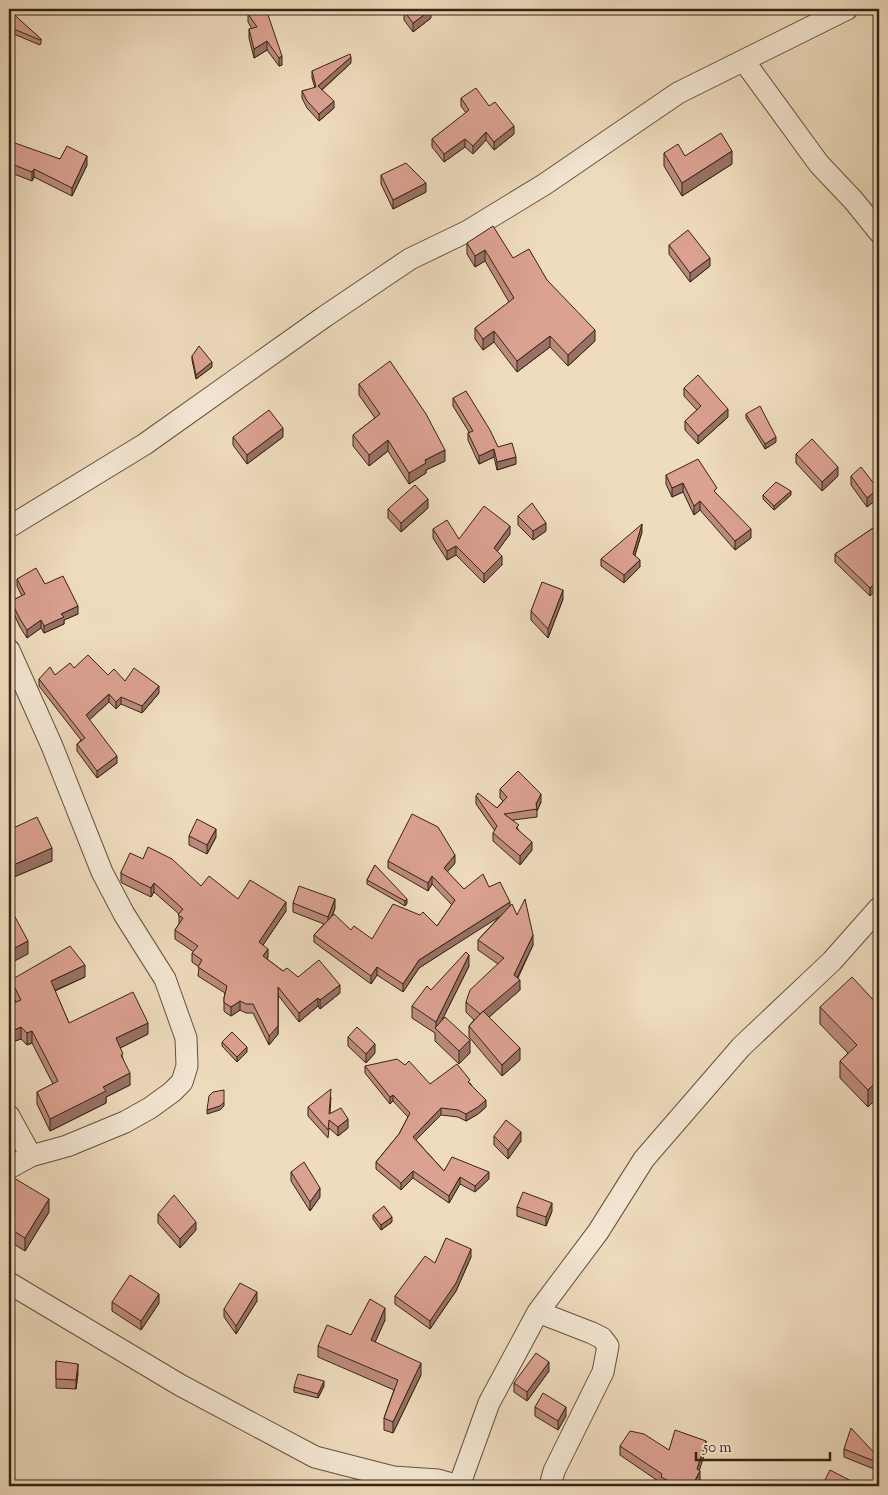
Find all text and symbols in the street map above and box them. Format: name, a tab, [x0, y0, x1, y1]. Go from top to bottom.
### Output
scale bar	[696, 1430, 829, 1462]
text: 50 m	[702, 1438, 732, 1459]

